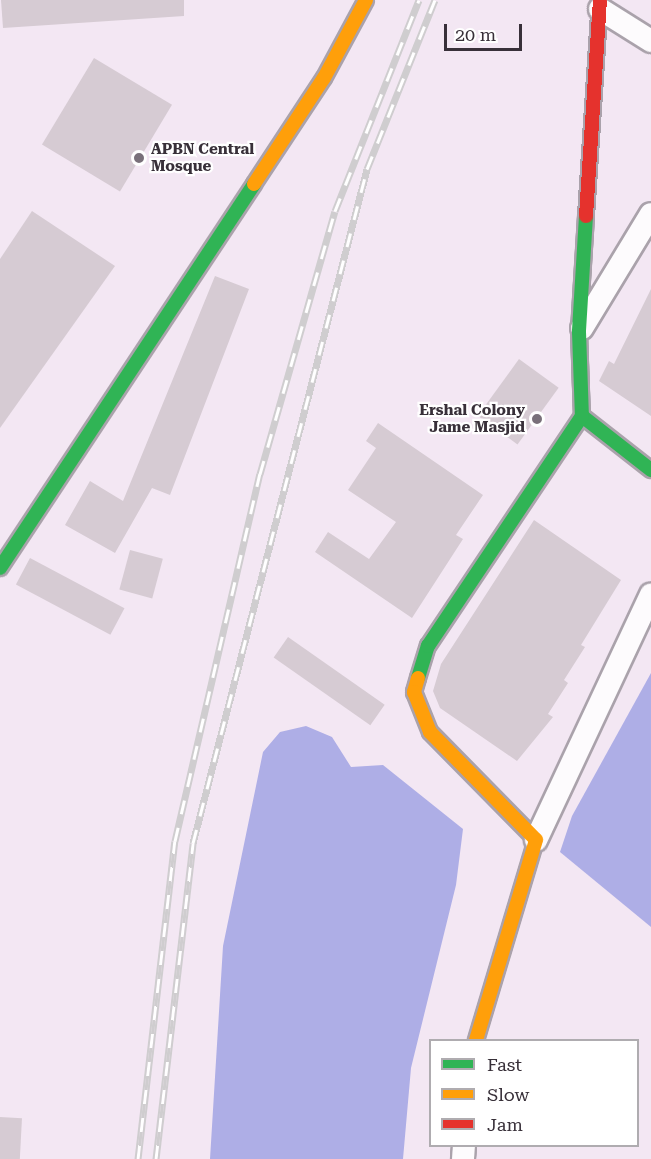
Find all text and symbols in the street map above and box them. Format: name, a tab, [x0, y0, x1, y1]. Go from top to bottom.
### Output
scale bar	[447, 12, 525, 50]
text: 20 m	[455, 24, 496, 45]
place label: APBN Central Mosque	[151, 140, 254, 175]
marker: APBN Central Mosque	[132, 151, 146, 165]
place label: Ershal Colony Jame Masjid	[419, 401, 525, 436]
marker: Ershal Colony Jame Masjid	[530, 412, 544, 426]
legend	[429, 1039, 639, 1147]
text: Fast	[487, 1054, 522, 1075]
text: Slow	[487, 1084, 529, 1105]
text: Jam	[487, 1114, 523, 1135]

